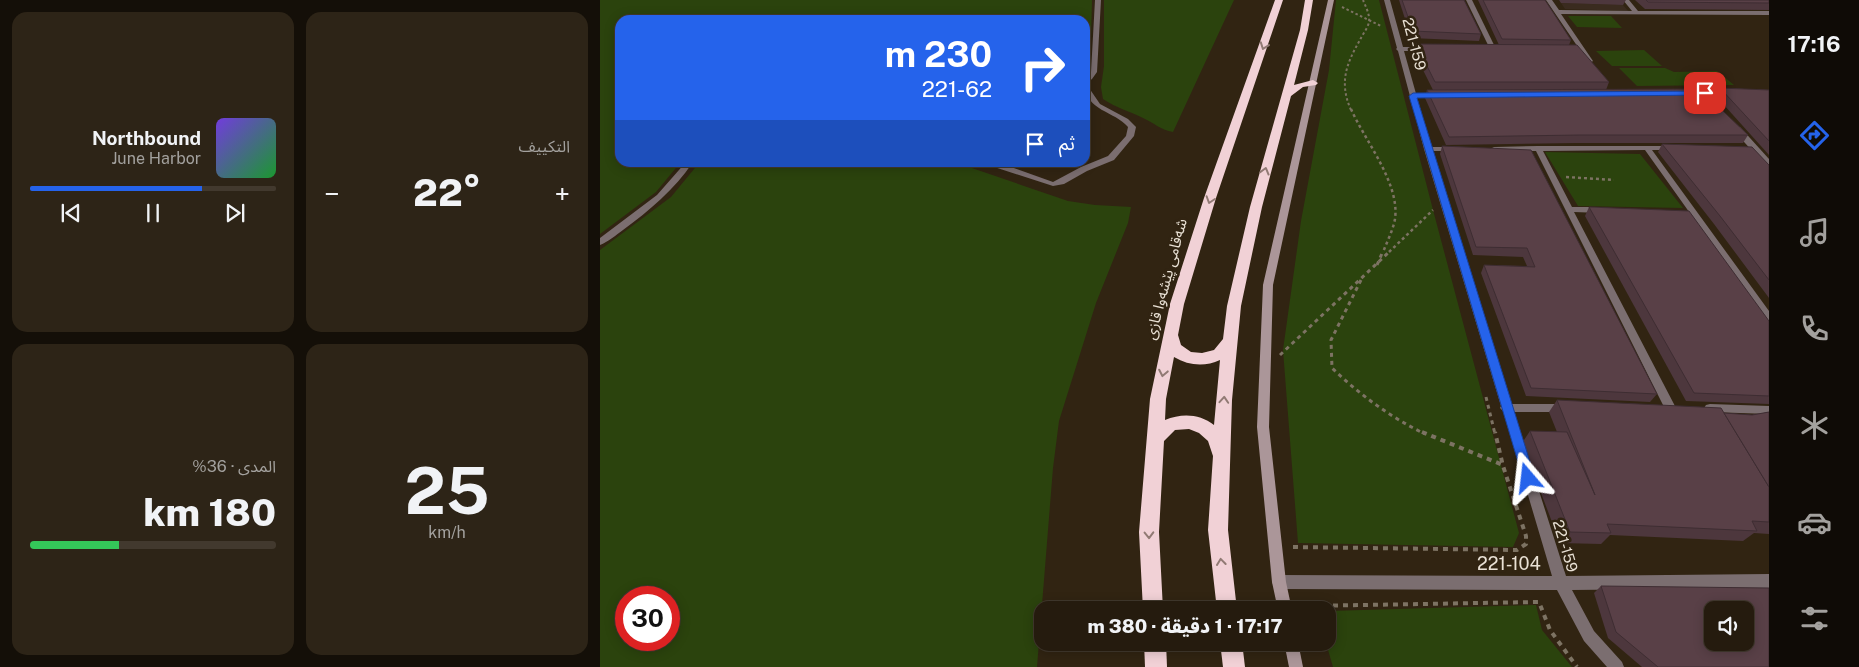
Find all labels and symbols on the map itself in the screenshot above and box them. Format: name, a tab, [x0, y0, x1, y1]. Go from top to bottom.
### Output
street label: 221-159	[1399, 16, 1430, 72]
one-way arrow	[1260, 42, 1270, 50]
pin	[1684, 72, 1726, 114]
one-way arrow	[1260, 168, 1270, 176]
one-way arrow	[1205, 195, 1215, 203]
street label: شەقامی پێشەوا قازی	[1141, 216, 1192, 342]
one-way arrow	[1158, 369, 1169, 378]
one-way arrow	[1219, 395, 1230, 403]
position arrow	[1501, 451, 1553, 503]
street label: 221-159	[1550, 518, 1581, 574]
one-way arrow	[1144, 532, 1154, 539]
street label: 221-104	[1477, 553, 1541, 574]
one-way arrow	[1216, 557, 1227, 565]
speed limit sign: 30	[615, 586, 680, 651]

